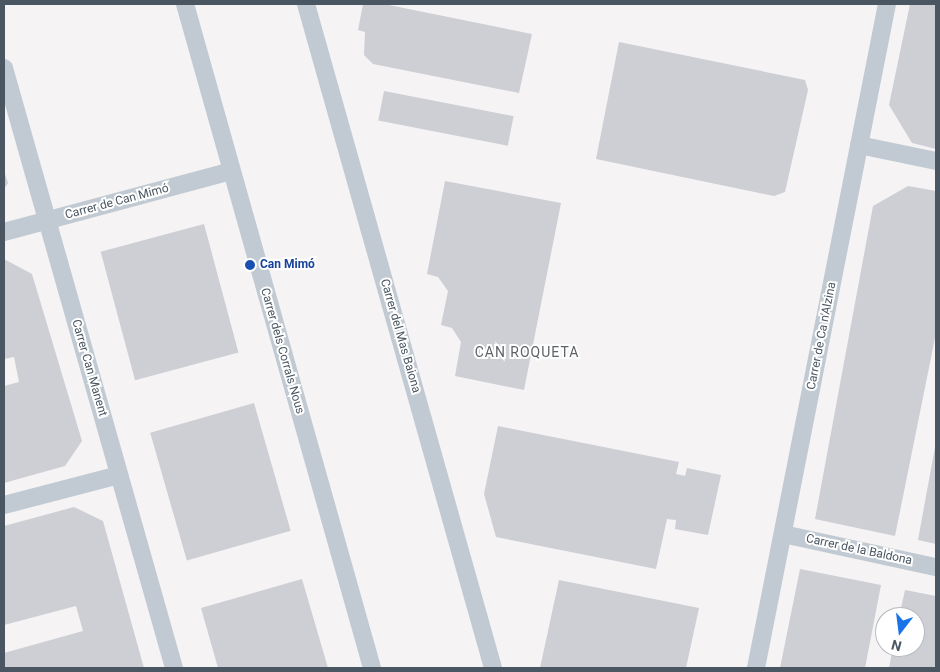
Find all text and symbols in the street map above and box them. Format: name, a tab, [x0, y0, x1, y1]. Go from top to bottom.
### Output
street label: Carrer de Can Mimó	[64, 181, 170, 223]
place label: Can Mimó	[260, 258, 315, 272]
marker: Can Mimó	[244, 259, 256, 271]
street label: Carrer del Mas Baiona	[377, 277, 423, 395]
street label: Carrer de Ca n'Alzina	[804, 281, 840, 391]
street label: Carrer dels Corrals Nous	[257, 286, 307, 416]
street label: Carrer Can Manent	[68, 318, 110, 418]
district label: CAN ROQUETA	[473, 344, 581, 360]
street label: Carrer de la Baldona	[805, 532, 913, 568]
north arrow	[875, 607, 925, 657]
text: N	[890, 637, 903, 655]

